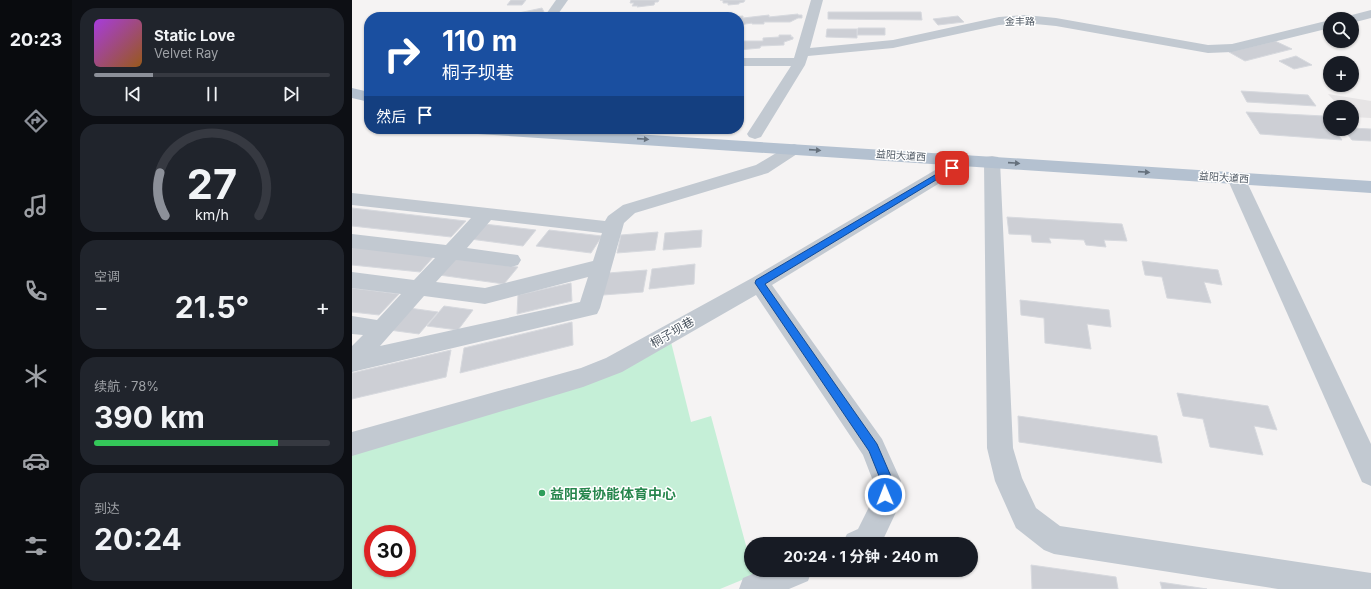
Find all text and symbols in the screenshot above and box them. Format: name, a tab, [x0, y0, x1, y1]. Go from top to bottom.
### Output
map controls	[1323, 12, 1359, 136]
button: search	[1323, 12, 1359, 48]
street label: 金丰路	[1005, 15, 1035, 27]
text: 110 m	[442, 24, 517, 58]
text: Static Love	[154, 26, 235, 45]
icon: right	[376, 28, 428, 80]
text: 20:23	[10, 29, 62, 50]
text: Velvet Ray	[154, 45, 218, 61]
button: +	[1323, 56, 1359, 92]
text: 桐子坝巷	[442, 62, 514, 83]
icon: previous	[122, 83, 144, 105]
icon: pause	[201, 83, 223, 105]
icon: next	[280, 83, 302, 105]
button: −	[1323, 100, 1359, 136]
icon: arrive	[414, 104, 436, 126]
icon: directions	[22, 107, 50, 135]
text: 然后	[376, 107, 406, 126]
one-way arrow	[637, 136, 649, 143]
one-way arrow	[809, 146, 821, 153]
street label: 益阳大道西	[876, 147, 926, 163]
pin	[935, 151, 969, 185]
icon: arrive	[941, 157, 963, 179]
text: 27	[187, 159, 237, 209]
one-way arrow	[1008, 159, 1020, 166]
one-way arrow	[1138, 168, 1150, 175]
street label: 益阳大道西	[1199, 169, 1249, 185]
icon: music	[22, 192, 50, 220]
text: km/h	[195, 206, 229, 223]
text: 空调	[94, 268, 120, 284]
icon: phone	[22, 277, 50, 305]
text: 21.5°	[175, 289, 249, 325]
text: −	[94, 294, 109, 320]
text: +	[315, 294, 330, 320]
street label: 桐子坝巷	[647, 314, 697, 350]
icon: climate	[22, 362, 50, 390]
text: 续航 · 78%	[94, 378, 159, 394]
text: 390 km	[94, 399, 205, 435]
icon: car	[22, 447, 50, 475]
position arrow	[864, 474, 906, 516]
place label: 益阳爱协能体育中心	[550, 485, 676, 502]
marker: 益阳爱协能体育中心	[537, 488, 547, 498]
text: 到达	[94, 500, 120, 516]
text: 20:24	[94, 521, 182, 557]
speed limit sign: 30	[364, 525, 416, 577]
icon: filters	[22, 532, 50, 560]
text: 20:24 · 1 分钟 · 240 m	[784, 547, 938, 566]

